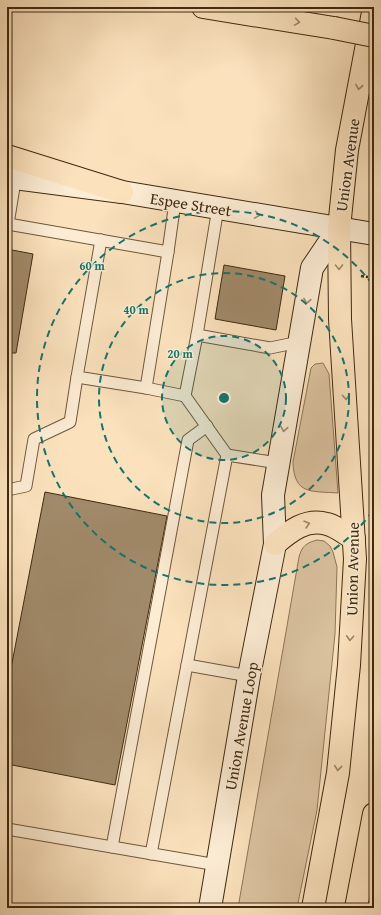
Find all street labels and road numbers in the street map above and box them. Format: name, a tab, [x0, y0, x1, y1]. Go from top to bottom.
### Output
street label: Union Avenue	[329, 117, 365, 213]
street label: Espee Street	[149, 186, 234, 222]
street label: Union Avenue	[339, 522, 365, 616]
street label: Union Avenue Loop	[218, 659, 264, 792]

